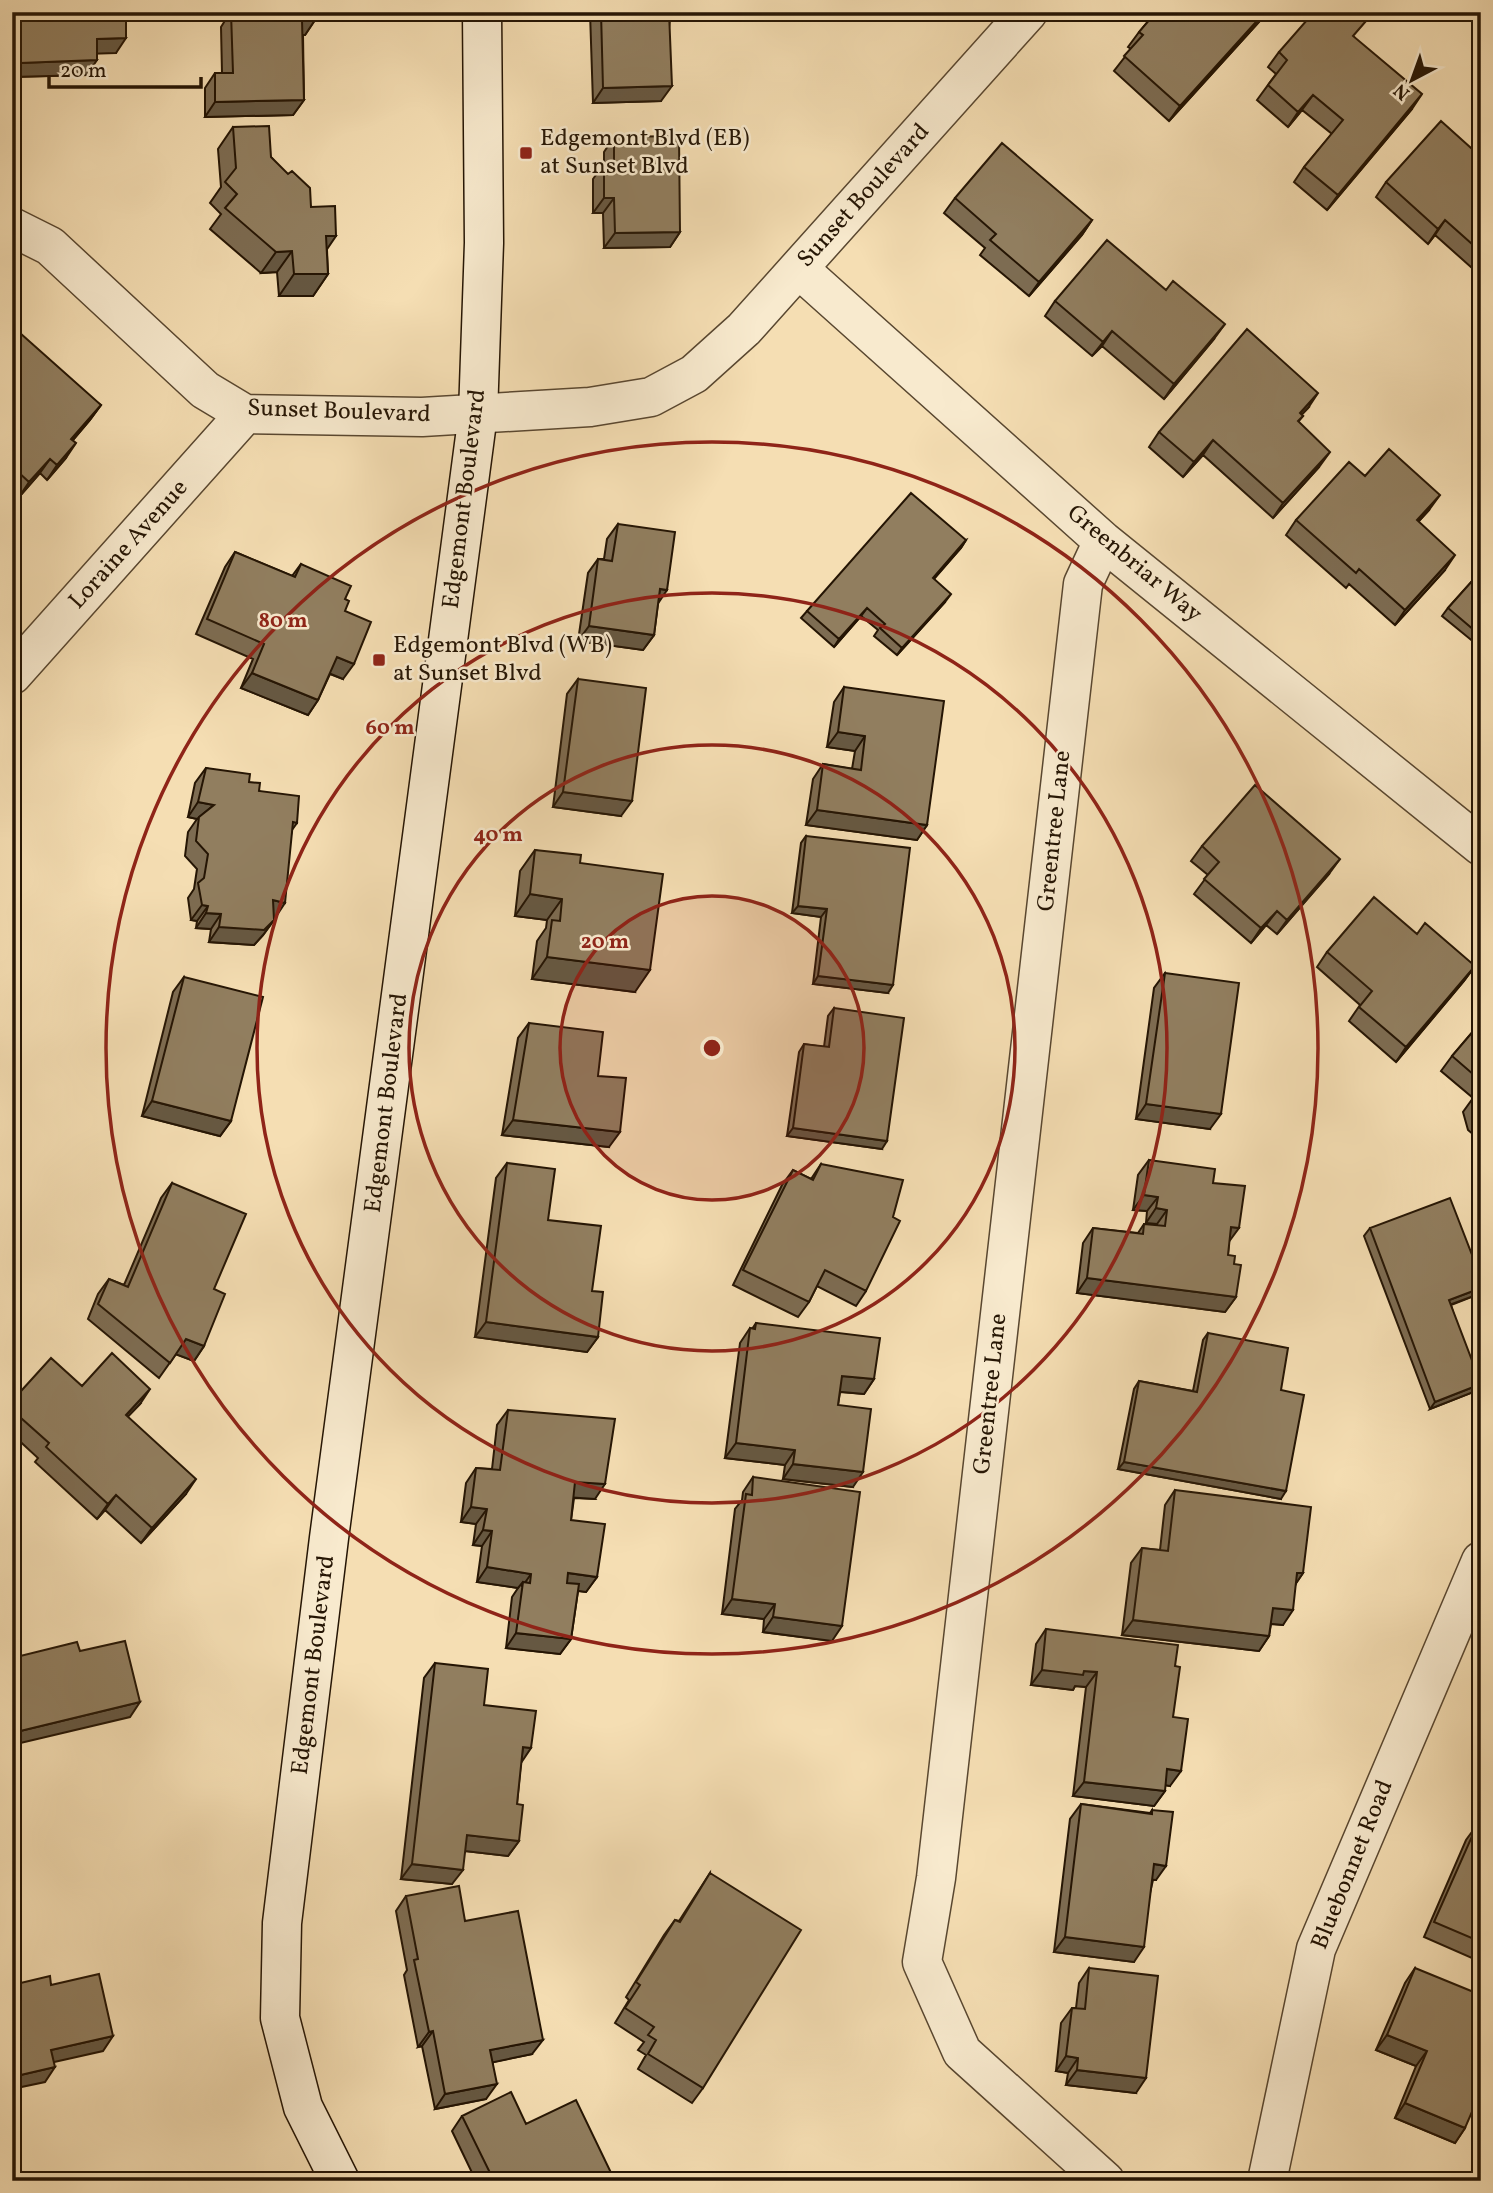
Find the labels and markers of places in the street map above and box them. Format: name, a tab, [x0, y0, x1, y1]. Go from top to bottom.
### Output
place label: Edgemont Blvd (EB) at Sunset Blvd	[540, 122, 749, 184]
marker: Edgemont Blvd (EB) at Sunset Blvd	[518, 145, 534, 161]
place label: Edgemont Blvd (WB) at Sunset Blvd	[393, 629, 612, 691]
marker: Edgemont Blvd (WB) at Sunset Blvd	[371, 652, 387, 668]
centre of rings	[700, 1036, 724, 1060]

